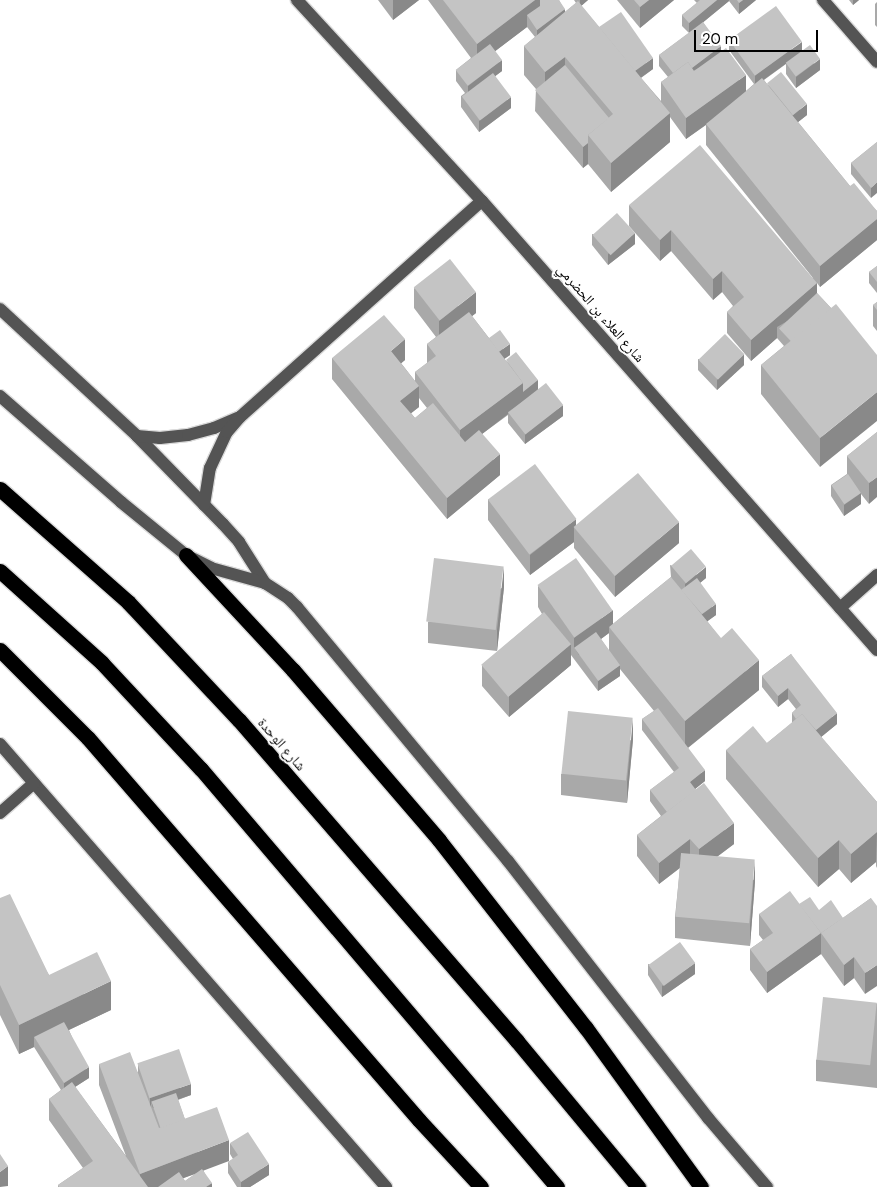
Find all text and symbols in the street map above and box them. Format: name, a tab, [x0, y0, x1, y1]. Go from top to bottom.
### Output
scale bar	[697, 20, 821, 52]
text: 20 m	[702, 29, 738, 49]
street label: شارع العلاء بن الحضرمي	[554, 260, 648, 366]
street label: شارع الوحدة	[255, 714, 309, 774]

